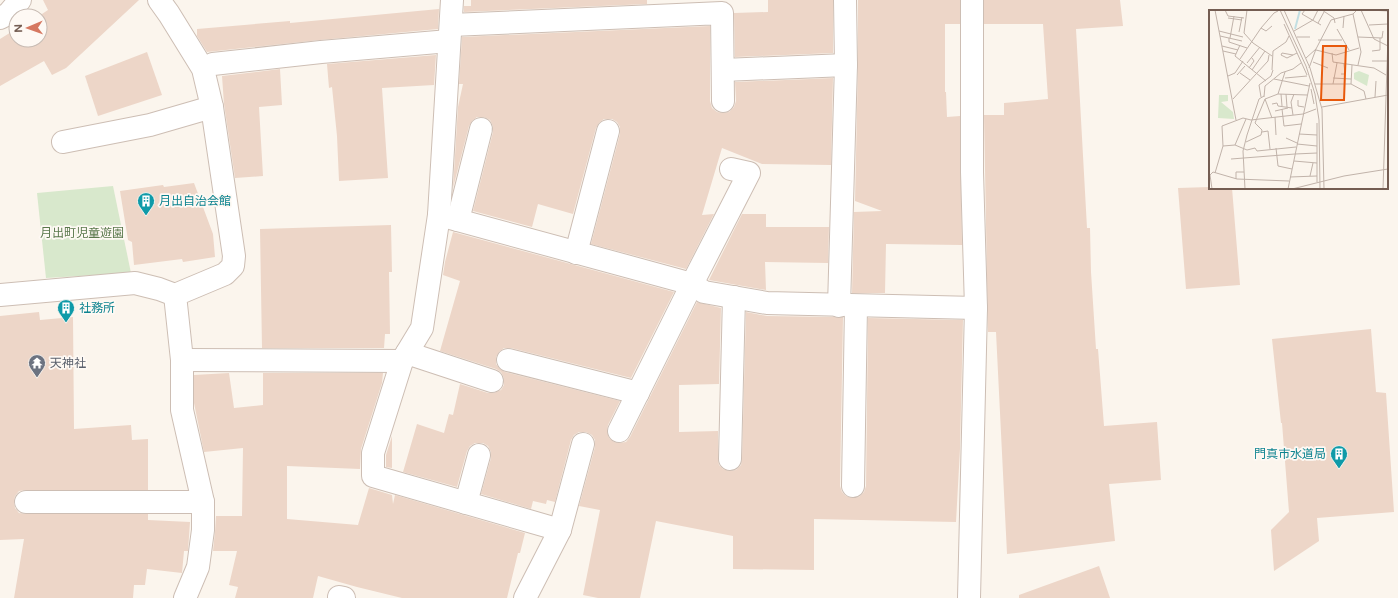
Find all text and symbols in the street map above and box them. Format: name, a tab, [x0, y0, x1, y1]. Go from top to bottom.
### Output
north arrow	[8, 8, 48, 48]
inset map	[1209, 10, 1388, 189]
text: N	[12, 24, 25, 33]
building icon: 月出自治会館	[136, 191, 156, 216]
place label: 月出自治会館	[159, 194, 231, 208]
park label: 月出町児童遊園	[40, 226, 124, 240]
building icon: 社務所	[56, 298, 76, 323]
place label: 社務所	[79, 301, 115, 315]
temple icon: 天神社	[27, 353, 47, 378]
place label: 天神社	[50, 356, 86, 370]
building icon: 門真市水道局	[1329, 444, 1349, 469]
place label: 門真市水道局	[1254, 447, 1326, 461]

